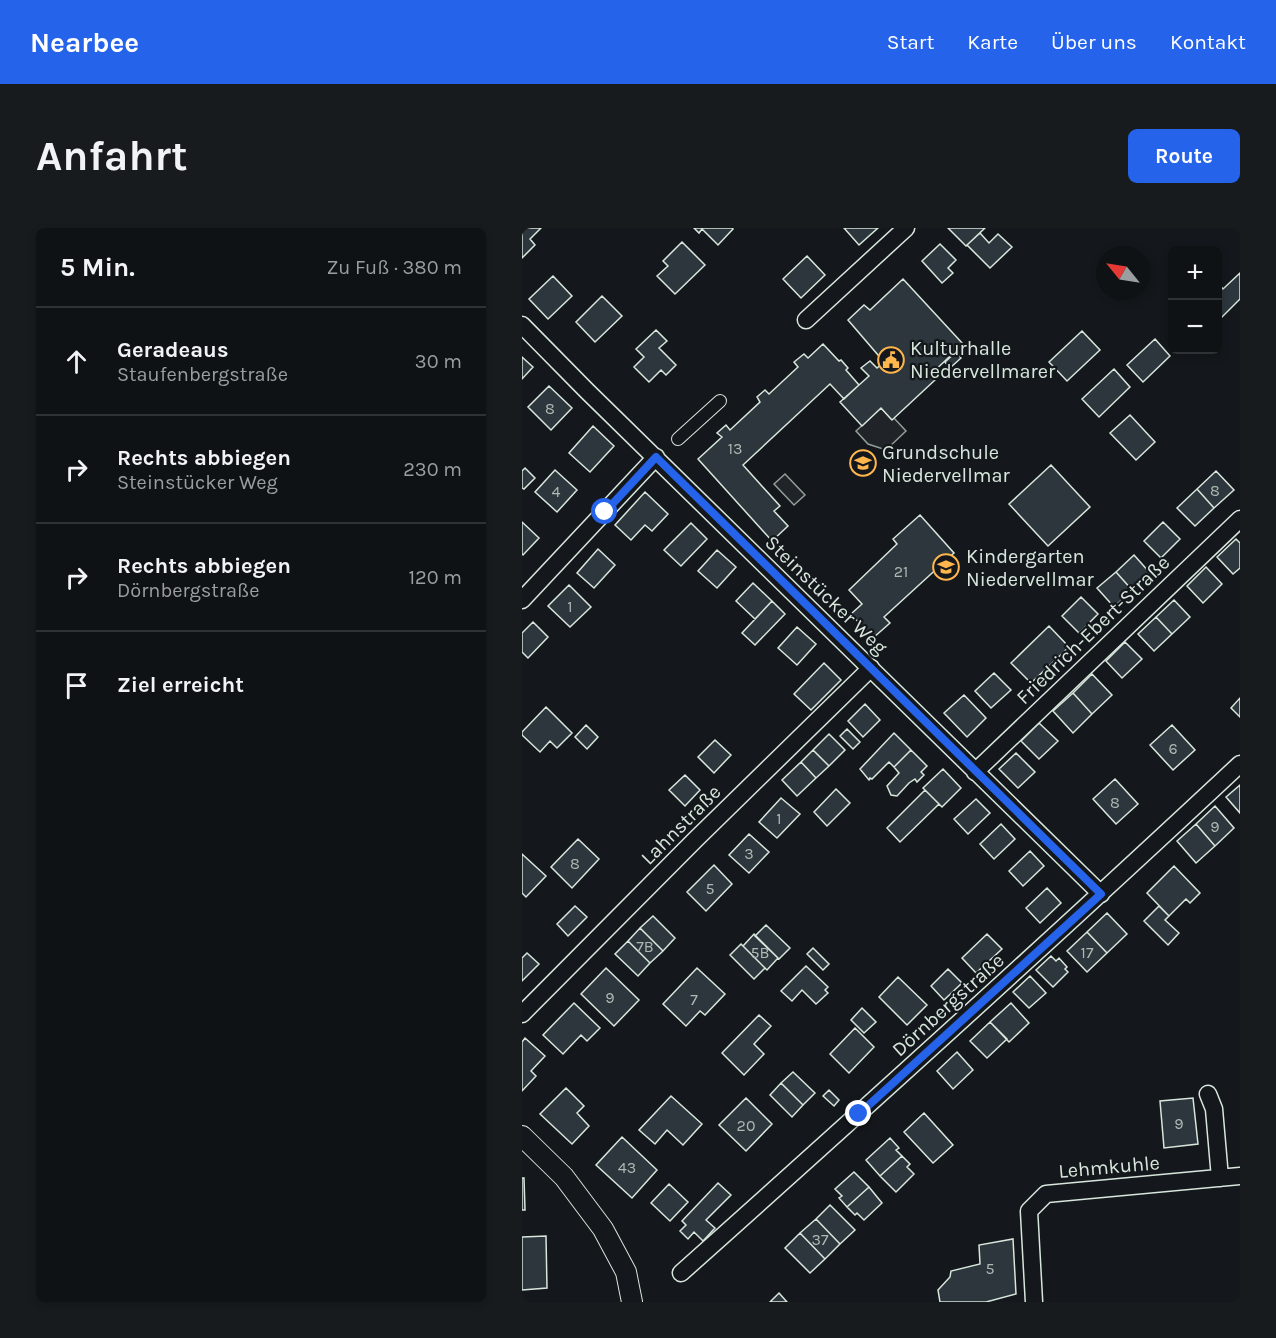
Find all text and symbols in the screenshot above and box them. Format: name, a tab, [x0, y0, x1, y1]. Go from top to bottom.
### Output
text: Nearbee	[30, 26, 139, 59]
text: Start	[887, 30, 934, 54]
text: Karte	[967, 30, 1018, 54]
text: Über uns	[1051, 30, 1137, 54]
text: Kontakt	[1170, 30, 1246, 54]
button: Route	[1128, 129, 1240, 183]
text: Anfahrt	[36, 131, 188, 181]
north arrow	[1096, 246, 1150, 300]
map controls	[1168, 246, 1222, 354]
button: +	[1168, 246, 1222, 300]
text: 5 Min.	[60, 252, 135, 283]
text: Zu Fuß · 380 m	[326, 256, 462, 279]
button: −	[1168, 300, 1222, 354]
text: Geradeaus	[117, 337, 229, 363]
place label: Kulturhalle Niedervellmarer	[910, 337, 1056, 383]
icon: ahead	[60, 345, 93, 378]
public building icon: Kulturhalle Niedervellmarer	[876, 345, 906, 375]
text: 30 m	[415, 350, 462, 373]
text: Staufenbergstraße	[117, 363, 288, 386]
house number: 8	[545, 399, 555, 418]
house number: 13	[728, 439, 742, 458]
place label: Grundschule Niedervellmar	[882, 441, 1010, 487]
text: Rechts abbiegen	[117, 445, 291, 471]
school or university icon: Grundschule Niedervellmar	[848, 448, 878, 478]
icon: right	[60, 453, 93, 486]
text: 230 m	[403, 458, 462, 481]
text: Steinstücker Weg	[117, 471, 278, 494]
house number: 8	[1210, 481, 1220, 500]
house number: 4	[552, 482, 561, 501]
route start	[591, 498, 617, 524]
street label: Steinstücker Weg	[760, 531, 892, 659]
place label: Kindergarten Niedervellmar	[966, 545, 1094, 591]
street label: Friedrich-Ebert-Straße	[1012, 551, 1174, 709]
school or university icon: Kindergarten Niedervellmar	[931, 552, 961, 582]
text: Rechts abbiegen	[117, 553, 291, 579]
icon: right	[60, 561, 93, 594]
house number: 21	[894, 562, 908, 581]
text: 120 m	[408, 566, 462, 589]
text: Dörnbergstraße	[117, 579, 260, 602]
house number: 1	[567, 597, 573, 616]
icon: arrive	[60, 669, 93, 702]
text: Ziel erreicht	[117, 672, 244, 698]
house number: 6	[1168, 739, 1178, 758]
street label: Lahnstraße	[636, 780, 726, 870]
house number: 8	[1110, 793, 1120, 812]
house number: 1	[776, 809, 782, 828]
house number: 9	[1210, 817, 1220, 836]
house number: 3	[744, 844, 754, 863]
house number: 8	[570, 854, 580, 873]
house number: 5	[705, 879, 715, 898]
house number: 7B	[636, 937, 654, 956]
house number: 5B	[751, 943, 769, 962]
house number: 17	[1081, 943, 1094, 962]
street label: Dörnbergstraße	[887, 949, 1009, 1061]
house number: 9	[605, 988, 615, 1007]
house number: 7	[690, 990, 698, 1009]
route end	[845, 1100, 871, 1126]
house number: 9	[1174, 1114, 1184, 1133]
house number: 20	[737, 1116, 755, 1135]
street label: Lehmkuhle	[1057, 1151, 1161, 1183]
house number: 43	[618, 1158, 636, 1177]
house number: 37	[812, 1230, 829, 1249]
house number: 5	[985, 1259, 995, 1278]

